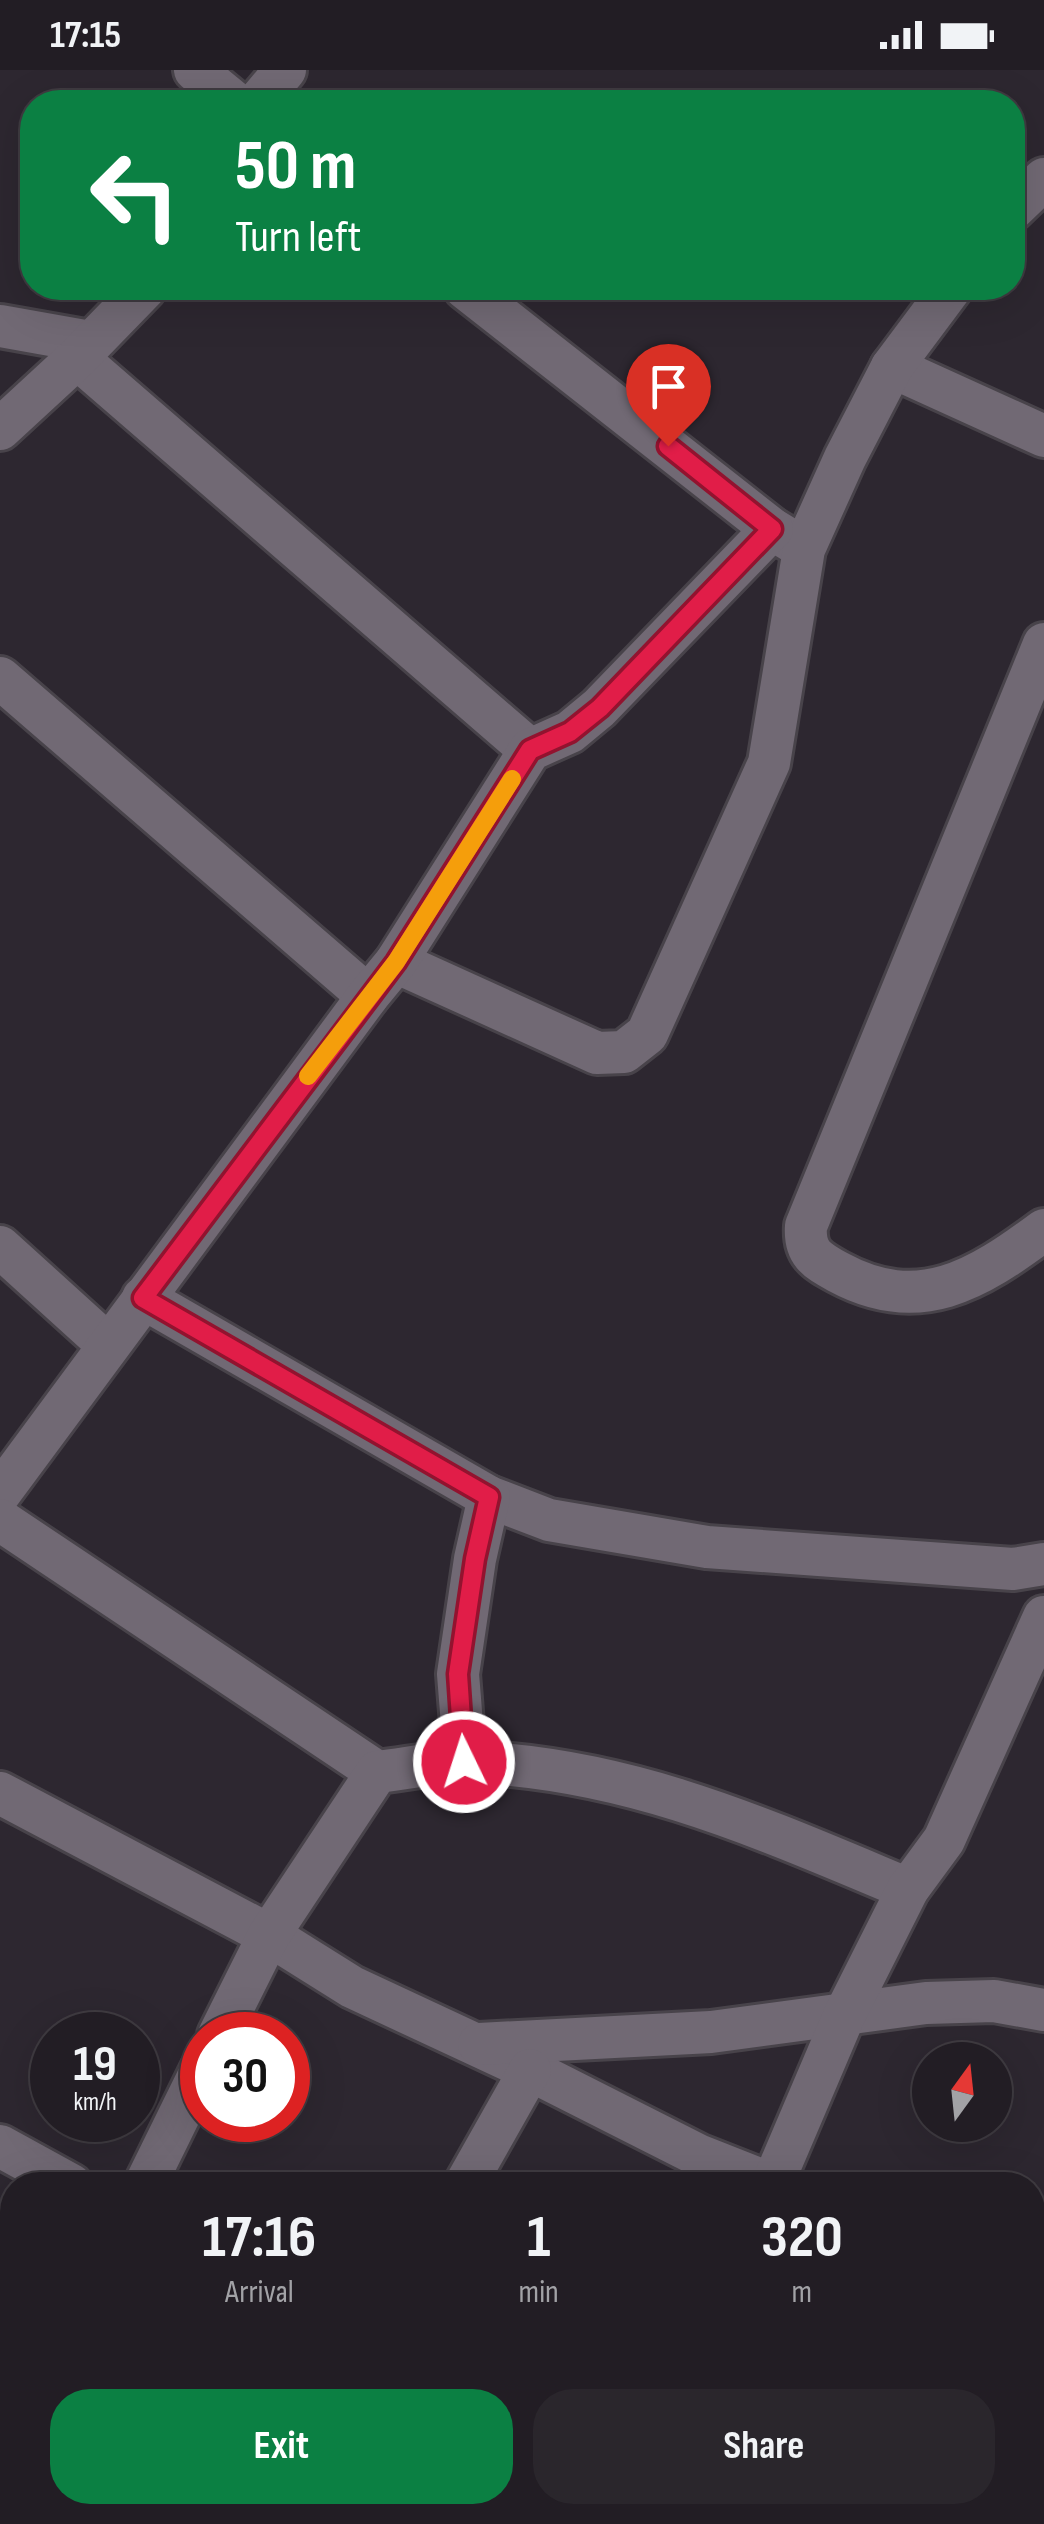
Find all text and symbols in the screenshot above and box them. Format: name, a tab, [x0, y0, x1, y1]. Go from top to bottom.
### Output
text: 17:15	[50, 13, 121, 58]
text: 50 m	[235, 125, 356, 209]
icon: left	[70, 130, 200, 260]
text: Turn left	[235, 210, 361, 265]
pin	[626, 344, 711, 447]
icon: arrive	[641, 359, 696, 414]
position arrow	[412, 1710, 516, 1814]
speed limit sign: 30	[180, 2012, 310, 2142]
text: 19	[73, 2035, 117, 2095]
north arrow	[912, 2042, 1012, 2142]
map controls	[912, 2042, 1012, 2142]
text: km/h	[73, 2087, 117, 2118]
text: 17:16	[202, 2202, 316, 2274]
text: 1	[527, 2202, 550, 2274]
text: 320	[761, 2202, 843, 2274]
text: Arrival	[225, 2273, 294, 2312]
text: min	[519, 2273, 559, 2312]
text: m	[792, 2273, 812, 2312]
button: Exit	[50, 2389, 513, 2504]
button: Share	[533, 2389, 995, 2504]

